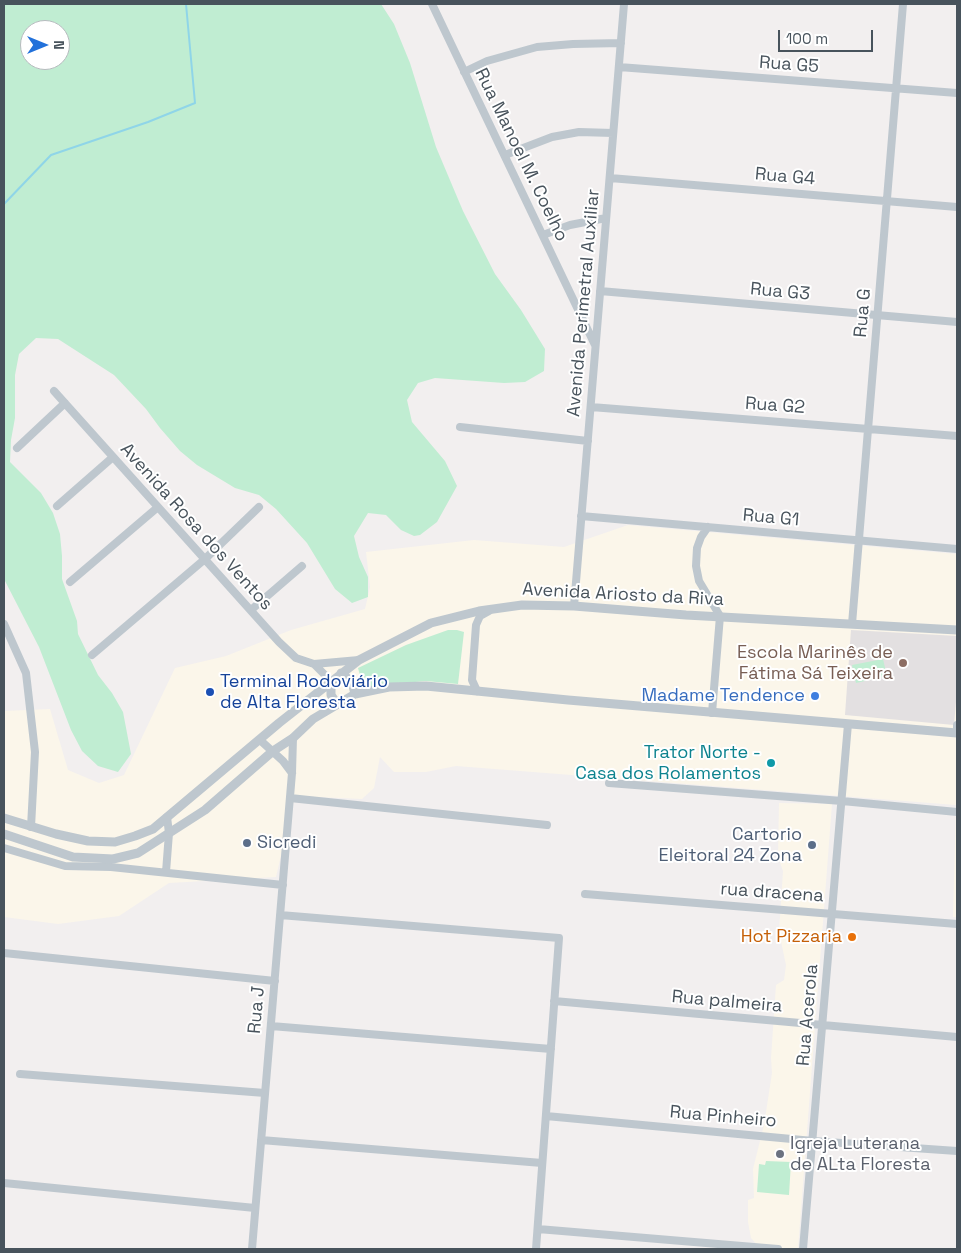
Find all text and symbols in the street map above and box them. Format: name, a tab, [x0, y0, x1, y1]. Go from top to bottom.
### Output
north arrow	[20, 20, 70, 70]
scale bar	[781, 20, 876, 52]
text: 100 m	[786, 29, 828, 48]
text: N	[50, 40, 68, 50]
street label: Rua G5	[758, 52, 820, 78]
street label: Rua Manoel M. Coelho	[470, 65, 572, 245]
street label: Rua G4	[754, 164, 816, 190]
street label: Avenida Perimetral Auxiliar	[563, 188, 605, 418]
street label: Rua G3	[749, 279, 811, 305]
street label: Rua G	[850, 288, 876, 338]
street label: Rua G2	[744, 393, 806, 419]
street label: Avenida Rosa dos Ventos	[115, 439, 277, 615]
street label: Rua G1	[742, 505, 800, 531]
street label: Avenida Ariosto da Riva	[522, 579, 724, 611]
place label: Escola Marinês de Fátima Sá Teixeira	[737, 642, 893, 684]
marker: Escola Marinês de Fátima Sá Teixeira	[897, 657, 909, 669]
place label: Terminal Rodoviário de Alta Floresta	[220, 671, 388, 714]
place label: Madame Tendence	[641, 685, 805, 707]
marker: Terminal Rodoviário de Alta Floresta	[204, 686, 216, 698]
marker: Madame Tendence	[809, 690, 821, 702]
place label: Trator Norte - Casa dos Rolamentos	[575, 742, 761, 784]
marker: Trator Norte - Casa dos Rolamentos	[765, 757, 777, 769]
place label: Cartorio Eleitoral 24 Zona	[659, 824, 802, 866]
place label: Sicredi	[257, 832, 316, 854]
marker: Sicredi	[241, 837, 253, 849]
marker: Cartorio Eleitoral 24 Zona	[806, 839, 818, 851]
street label: rua dracena	[719, 879, 825, 907]
place label: Hot Pizzaria	[741, 926, 842, 948]
marker: Hot Pizzaria	[846, 931, 858, 943]
street label: Rua Acerola	[793, 963, 823, 1067]
street label: Rua J	[244, 985, 270, 1035]
street label: Rua palmeira	[671, 986, 783, 1018]
street label: Rua Pinheiro	[669, 1102, 777, 1132]
place label: Igreja Luterana de ALta Floresta	[790, 1133, 931, 1176]
marker: Igreja Luterana de ALta Floresta	[774, 1148, 786, 1160]

